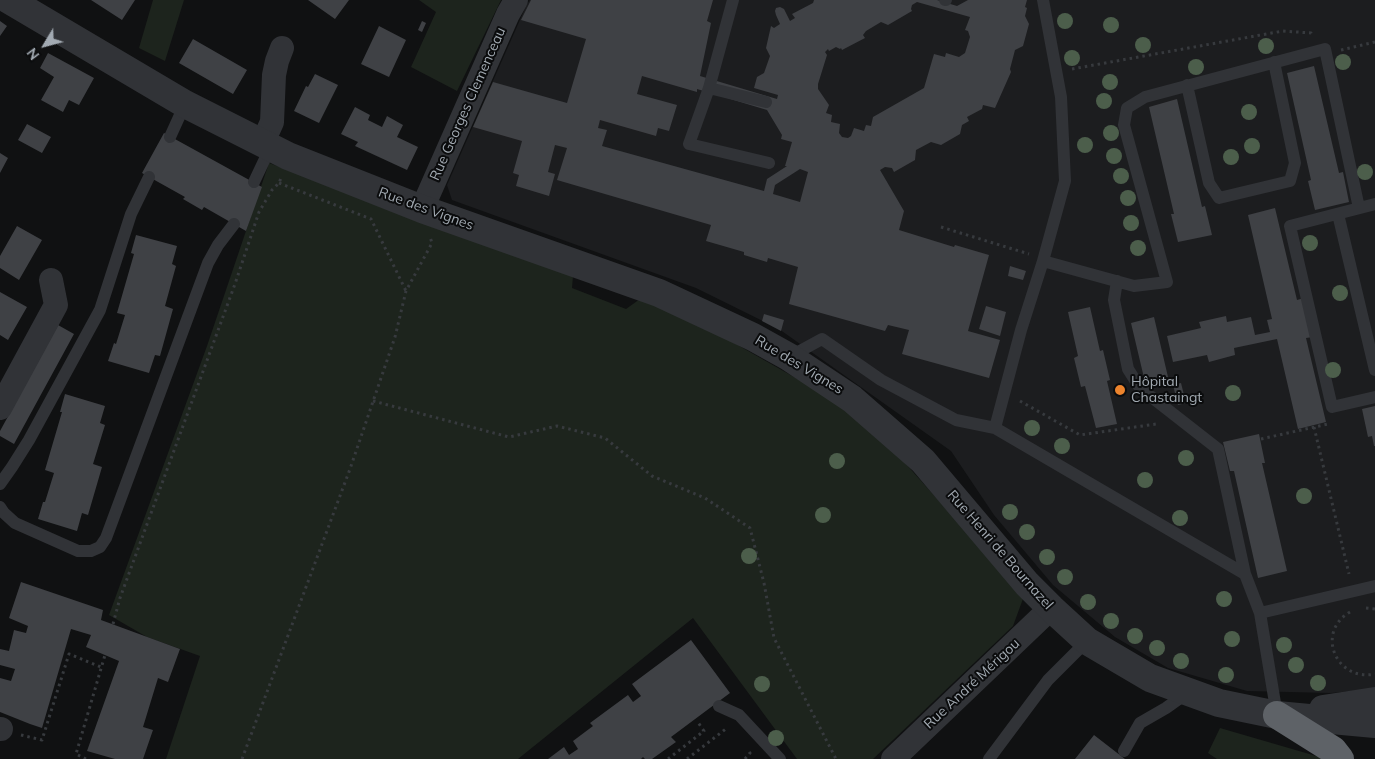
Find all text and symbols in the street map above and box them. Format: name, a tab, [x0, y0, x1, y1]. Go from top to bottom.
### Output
north arrow	[20, 20, 70, 70]
street label: Rue Georges Clemenceau	[427, 25, 509, 183]
text: N	[23, 44, 43, 64]
street label: Rue des Vignes	[376, 184, 476, 234]
street label: Rue des Vignes	[752, 332, 846, 398]
place label: Hôpital Chastaingt	[1131, 374, 1202, 407]
marker: Hôpital Chastaingt	[1113, 383, 1127, 397]
street label: Rue Henri de Bournazel	[944, 487, 1056, 613]
street label: Rue André Mérigou	[921, 635, 1023, 733]

